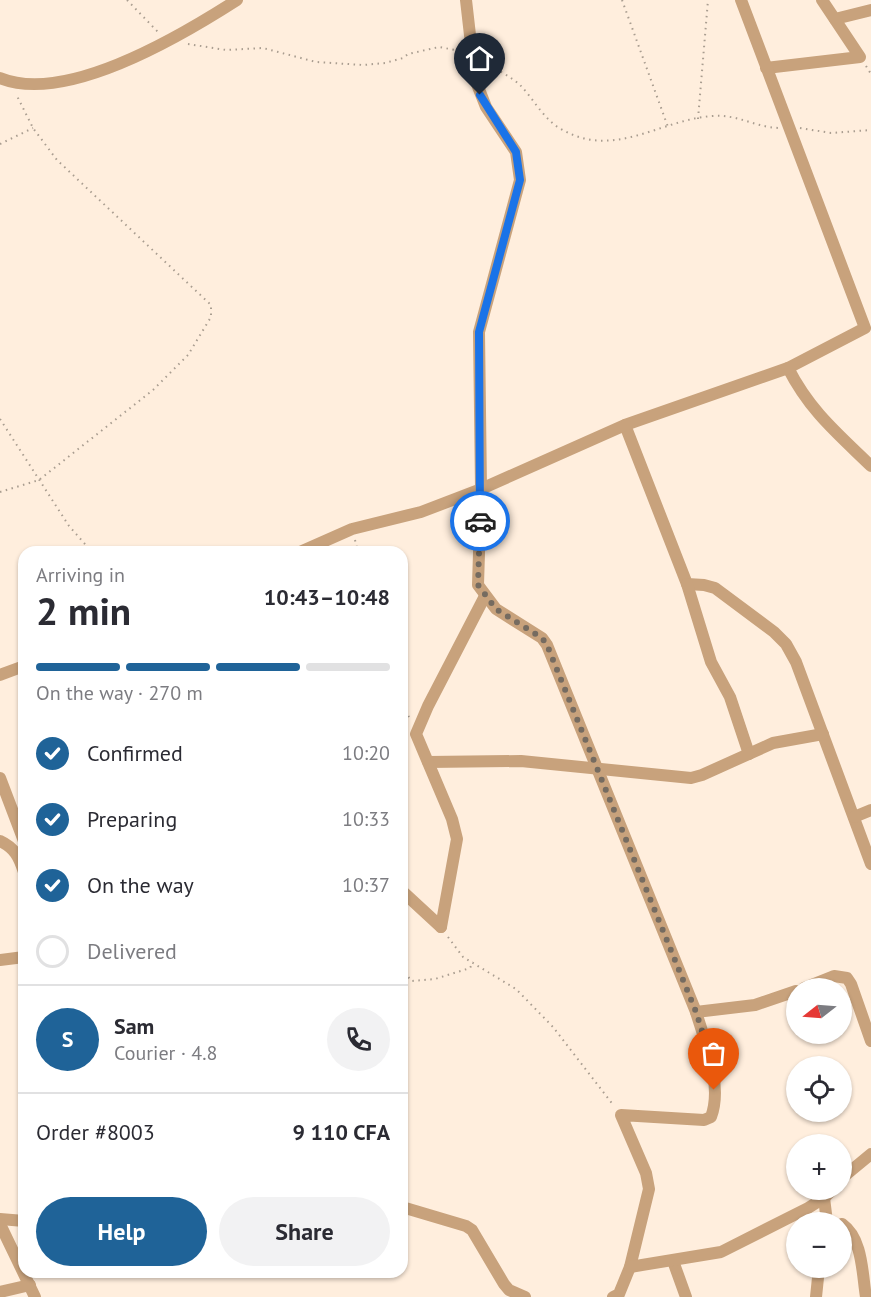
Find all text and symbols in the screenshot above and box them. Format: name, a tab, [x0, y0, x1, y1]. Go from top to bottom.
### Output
pin	[454, 33, 505, 95]
icon: home	[463, 42, 496, 75]
courier	[450, 491, 510, 551]
icon: car	[464, 505, 497, 538]
text: Arriving in	[36, 562, 125, 588]
text: 10:43–10:48	[264, 583, 390, 611]
text: 2 min	[36, 585, 131, 636]
text: On the way · 270 m	[36, 680, 203, 706]
icon: check	[36, 737, 69, 770]
text: Confirmed	[87, 739, 183, 767]
text: 10:20	[342, 740, 390, 766]
icon: check	[36, 803, 69, 836]
text: Preparing	[87, 805, 177, 833]
text: 10:33	[342, 806, 390, 832]
icon: check	[36, 869, 69, 902]
text: On the way	[87, 871, 194, 899]
text: 10:37	[342, 872, 390, 898]
text: Delivered	[87, 937, 177, 965]
north arrow	[786, 978, 852, 1044]
map controls	[786, 978, 852, 1278]
button: phone	[327, 1008, 390, 1071]
text: Sam	[114, 1012, 154, 1040]
text: S	[62, 1025, 73, 1053]
pin	[688, 1028, 739, 1090]
icon: bag	[697, 1037, 730, 1070]
text: Courier · 4.8	[114, 1040, 217, 1066]
button: locate	[786, 1056, 852, 1122]
text: Order #8003	[36, 1118, 155, 1146]
text: 9 110 CFA	[292, 1118, 390, 1146]
button: +	[786, 1134, 852, 1200]
button: Help	[36, 1197, 207, 1266]
button: Share	[219, 1197, 390, 1266]
button: −	[786, 1212, 852, 1278]

